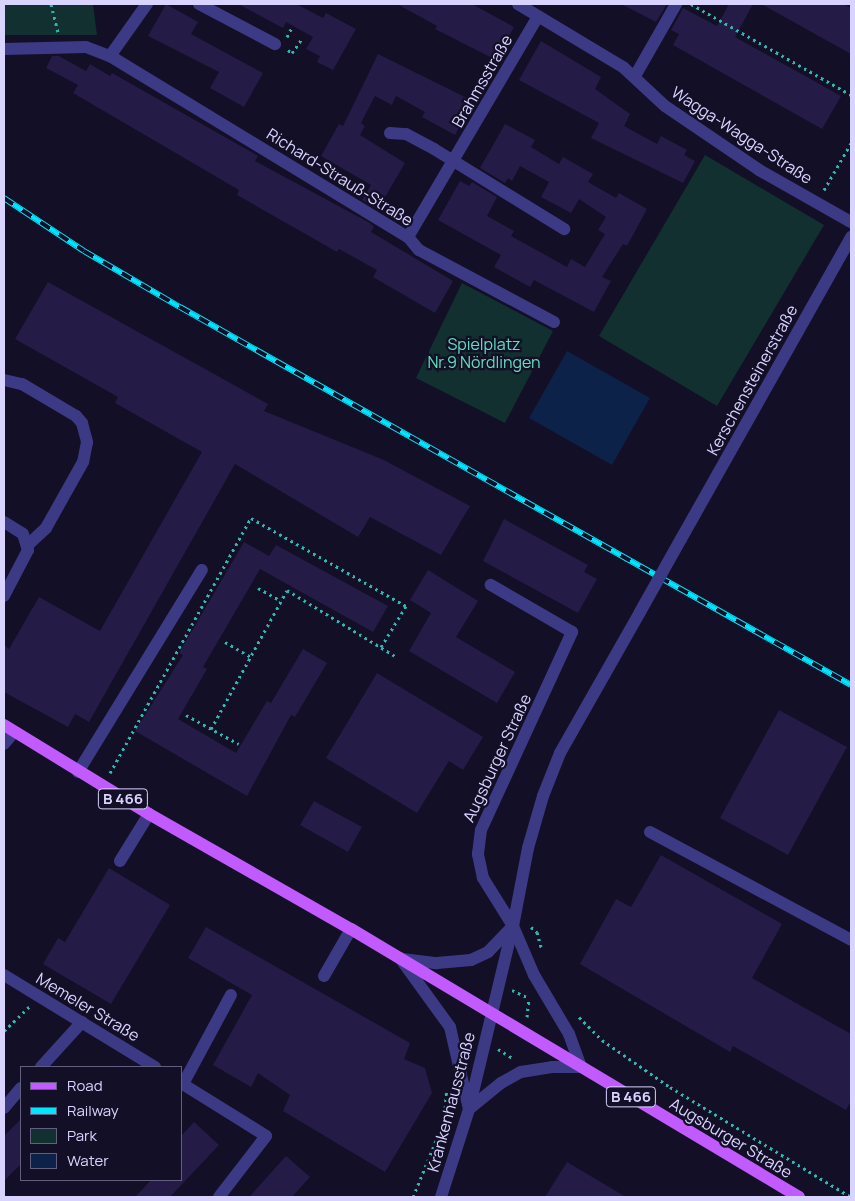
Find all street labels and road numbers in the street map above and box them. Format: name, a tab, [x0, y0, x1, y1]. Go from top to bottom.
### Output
street label: Brahmsstraße	[448, 31, 516, 131]
street label: Wagga-Wagga-Straße	[668, 82, 816, 188]
street label: Richard-Strauß-Straße	[263, 124, 417, 230]
street label: Kerschensteinerstraße	[703, 301, 801, 459]
street label: Augsburger Straße	[459, 691, 535, 825]
road number: B 466	[97, 786, 149, 812]
street label: Memeler Straße	[33, 969, 143, 1045]
street label: Krankenhausstraße	[423, 1030, 479, 1174]
road number: B 466	[605, 1084, 657, 1110]
street label: Augsburger Straße	[666, 1094, 796, 1182]

